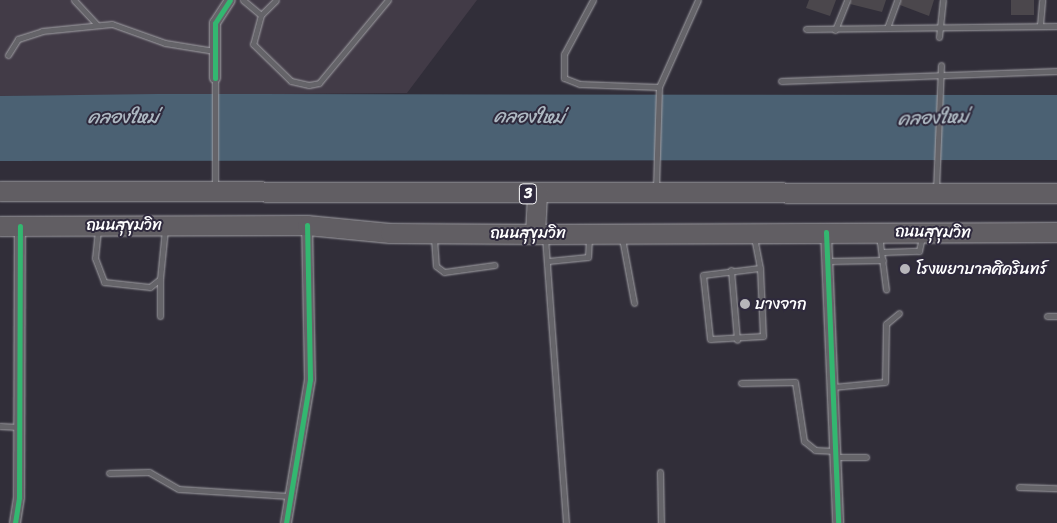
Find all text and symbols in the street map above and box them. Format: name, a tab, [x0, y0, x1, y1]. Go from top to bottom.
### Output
water label: คลองใหม่	[88, 106, 158, 128]
water label: คลองใหม่	[494, 106, 564, 128]
water label: คลองใหม่	[897, 106, 969, 130]
road number: 3	[518, 182, 538, 206]
street label: ถนนสุขุมวิท	[86, 215, 162, 235]
street label: ถนนสุขุมวิท	[895, 222, 971, 242]
street label: ถนนสุขุมวิท	[490, 223, 566, 243]
place label: โรงพยาบาลศิครินทร์	[916, 259, 1047, 279]
marker: โรงพยาบาลศิครินทร์	[898, 262, 912, 276]
place label: บางจาก	[755, 294, 807, 314]
marker: บางจาก	[739, 298, 751, 310]

